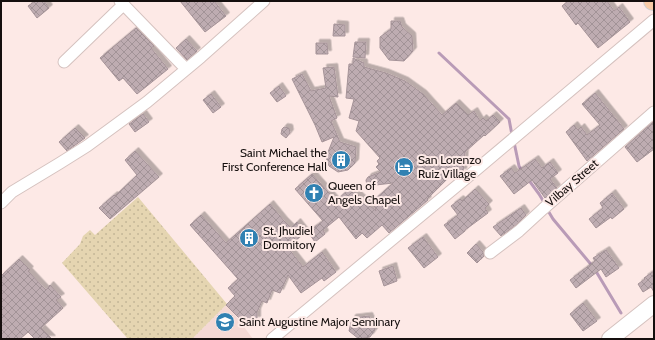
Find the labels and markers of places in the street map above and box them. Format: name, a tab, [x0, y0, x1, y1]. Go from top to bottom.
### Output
place label: Saint Michael the First Conference Hall	[222, 145, 327, 174]
building icon: Saint Michael the First Conference Hall	[330, 149, 352, 171]
place label: San Lorenzo Ruiz Village	[418, 152, 482, 181]
hotel icon: San Lorenzo Ruiz Village	[393, 156, 415, 178]
place label: Queen of Angels Chapel	[328, 178, 400, 207]
church icon: Queen of Angels Chapel	[303, 182, 325, 204]
place label: St. Jhudiel Dormitory	[263, 223, 316, 252]
building icon: St. Jhudiel Dormitory	[238, 227, 260, 249]
school or university icon: Saint Augustine Major Seminary	[214, 311, 236, 333]
place label: Saint Augustine Major Seminary	[239, 314, 400, 329]

